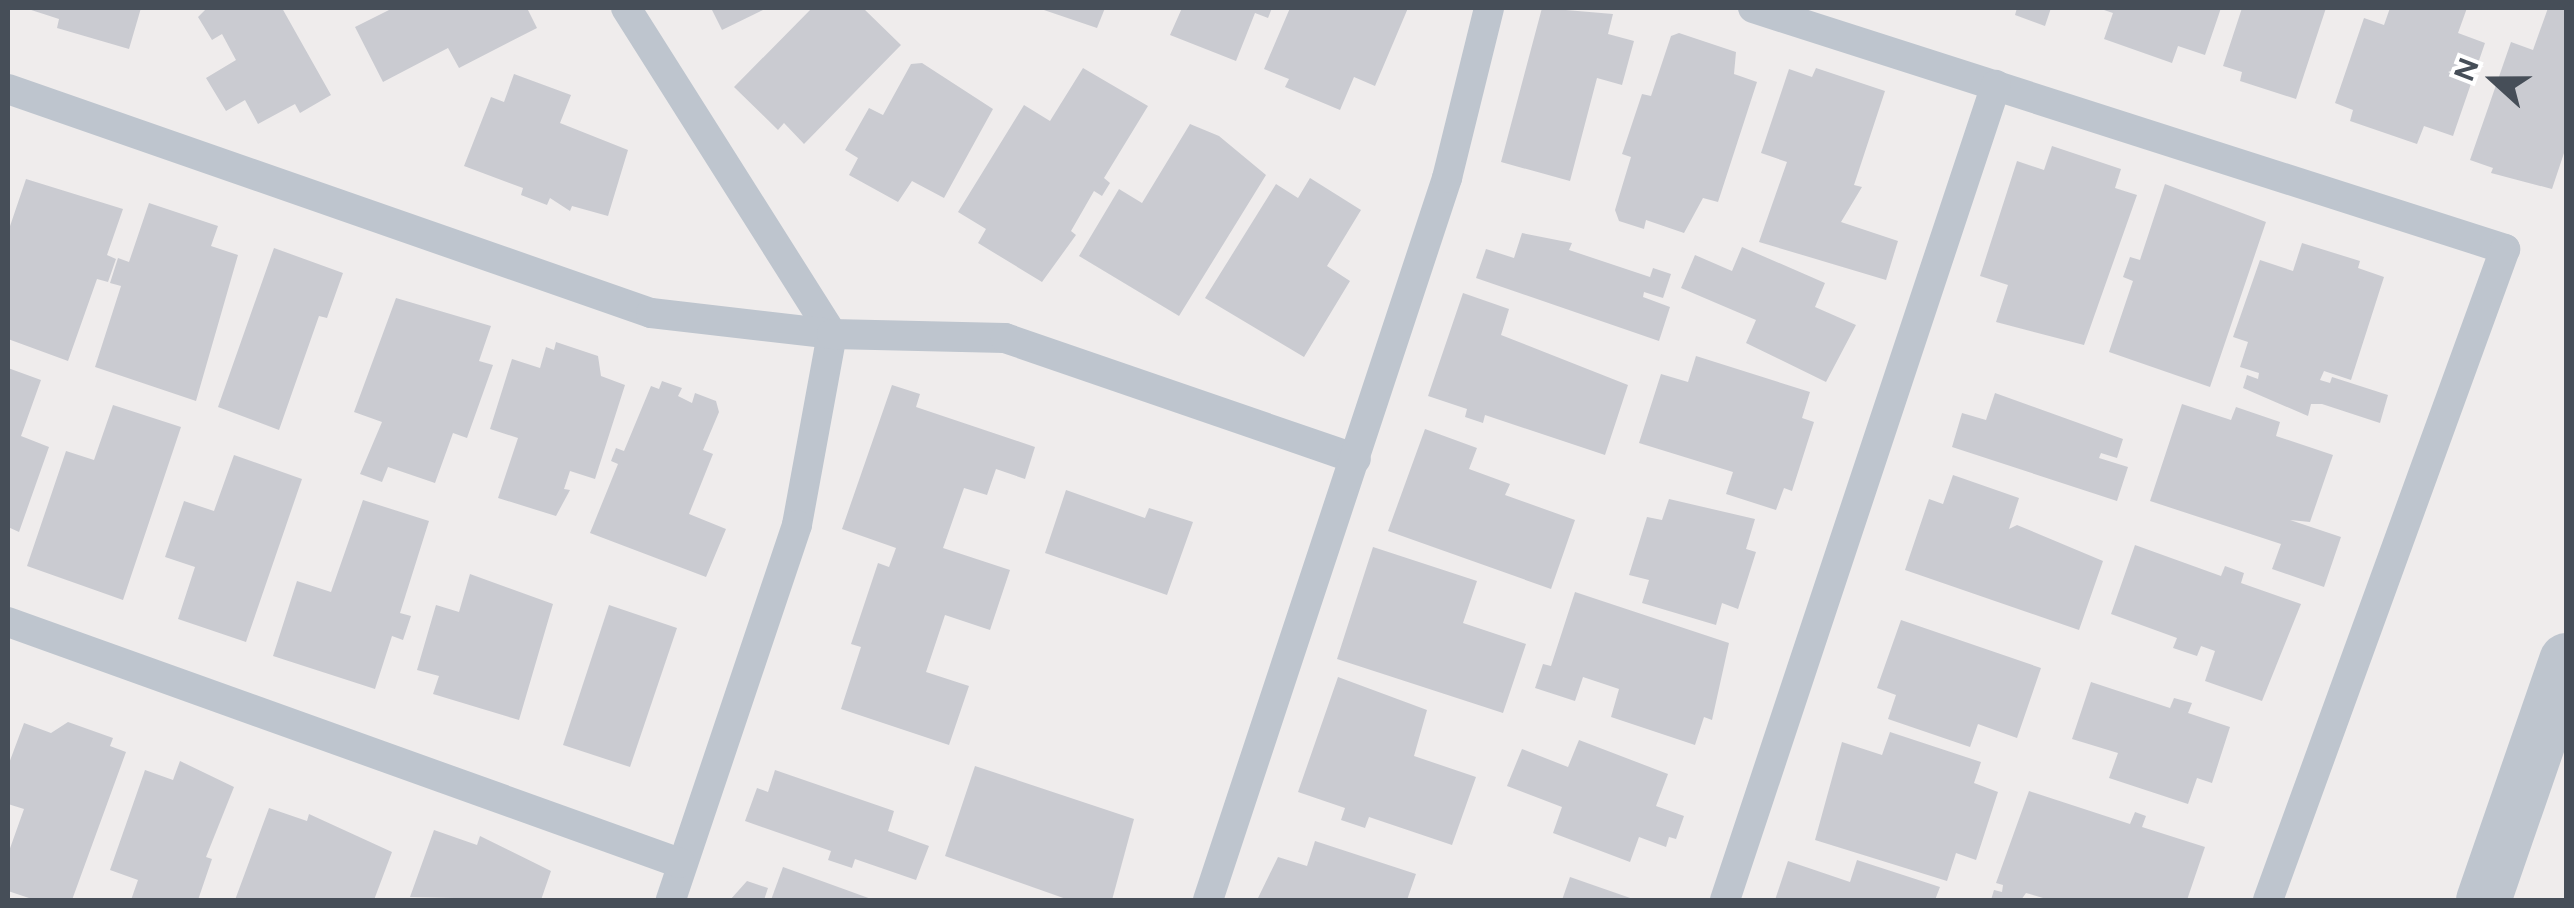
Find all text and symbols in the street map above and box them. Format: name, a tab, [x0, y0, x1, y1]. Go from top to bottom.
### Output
north arrow	[2444, 30, 2544, 130]
text: N	[2446, 53, 2486, 85]

